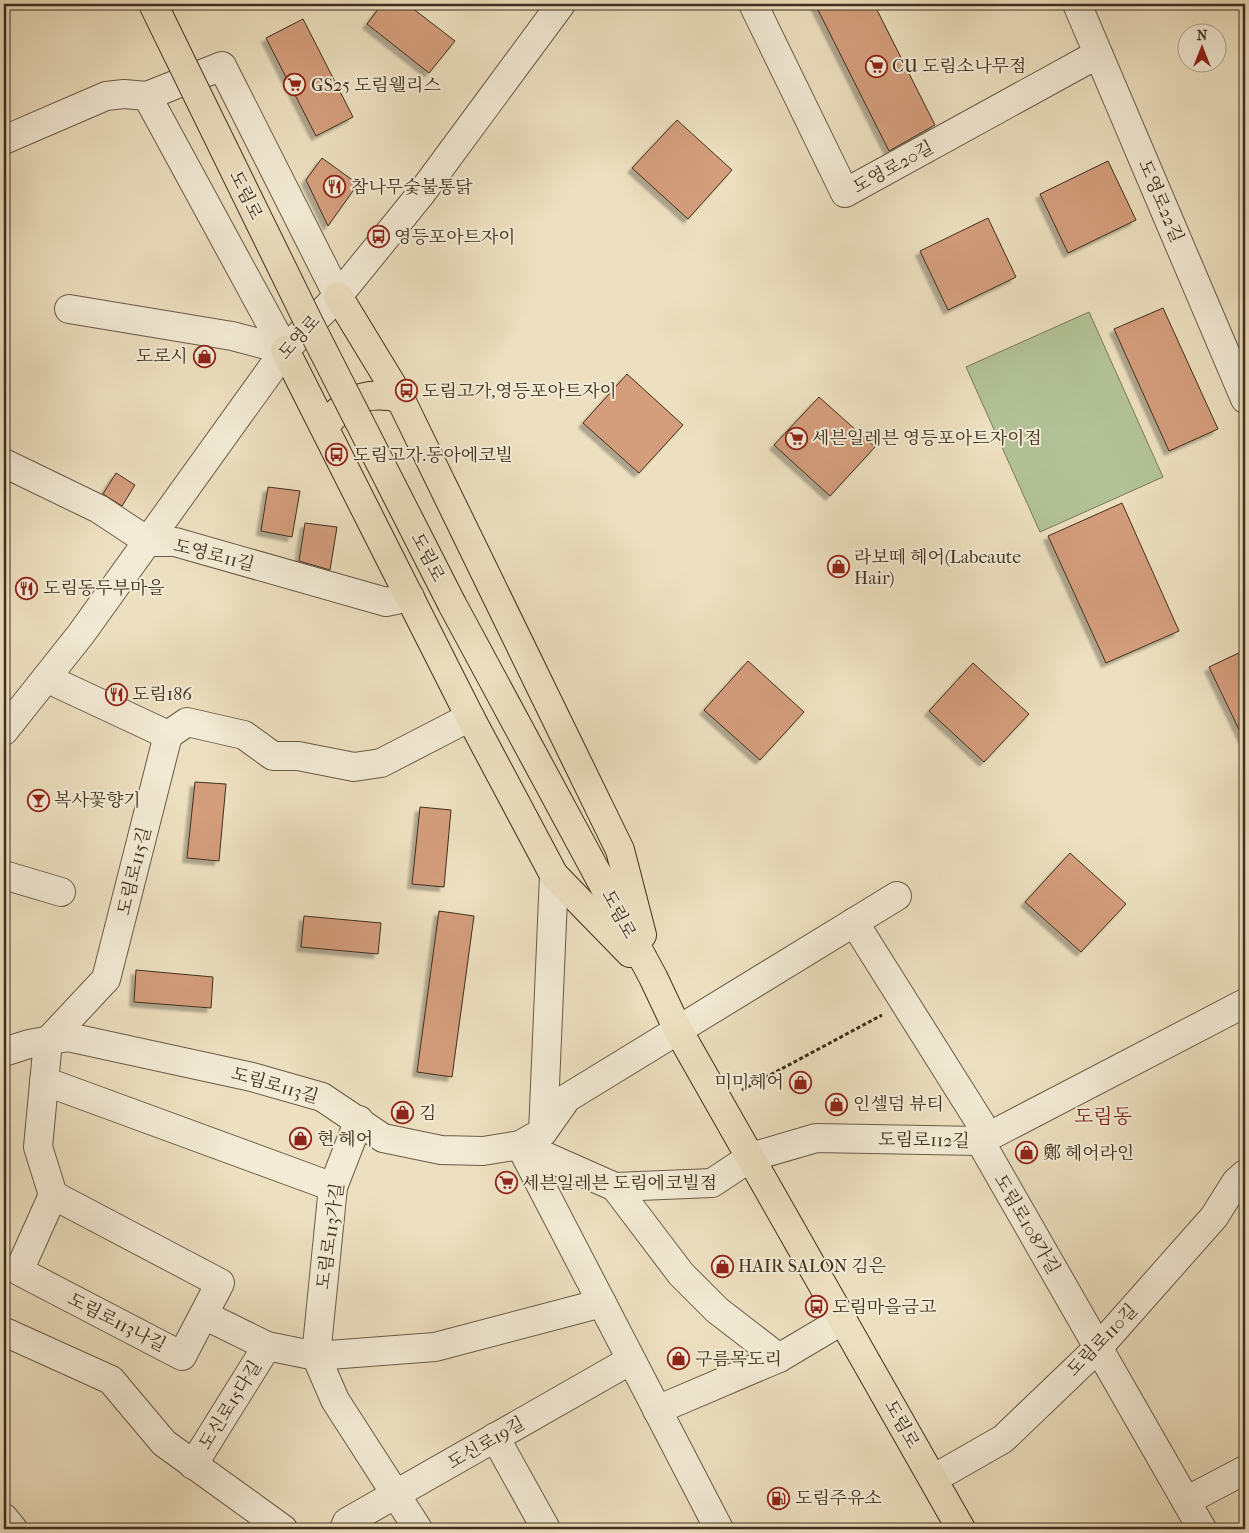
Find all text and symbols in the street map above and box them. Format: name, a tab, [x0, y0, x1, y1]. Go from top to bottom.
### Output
north arrow	[1176, 22, 1226, 72]
text: N	[1197, 27, 1208, 44]
supermarket icon: CU 도림소나무점	[864, 54, 888, 78]
place label: CU 도림소나무점	[892, 56, 1026, 77]
supermarket icon: GS25 도림웰리스	[283, 73, 307, 97]
place label: GS25 도림웰리스	[311, 75, 441, 96]
street label: 도영로20길	[849, 137, 937, 198]
street label: 도영로22길	[1134, 157, 1187, 246]
street label: 도림로	[225, 167, 266, 223]
restaurant icon: 참나무숯불통닭	[323, 175, 347, 199]
place label: 참나무숯불통닭	[351, 177, 473, 198]
bus stop icon: 영등포아트자이	[366, 225, 390, 249]
place label: 영등포아트자이	[394, 227, 516, 248]
street label: 도영로	[274, 311, 325, 364]
shop icon: 도로시	[192, 344, 216, 368]
place label: 도로시	[136, 346, 188, 367]
bus stop icon: 도림고가,영등포아트자이	[394, 379, 418, 403]
place label: 도림고가,영등포아트자이	[422, 381, 617, 402]
supermarket icon: 세븐일레븐 영등포아트자이점	[784, 426, 808, 450]
place label: 세븐일레븐 영등포아트자이점	[812, 428, 1042, 449]
bus stop icon: 도림고가.동아에코빌	[325, 443, 349, 467]
place label: 도림고가.동아에코빌	[353, 445, 513, 466]
street label: 도림로	[406, 529, 449, 585]
street label: 도영로11길	[171, 535, 256, 576]
place label: 라보떼 헤어(Labeaute Hair)	[854, 547, 1021, 589]
shop icon: 라보떼 헤어(Labeaute Hair)	[826, 555, 850, 579]
restaurant icon: 도림동두부마을	[15, 576, 39, 600]
place label: 도림동두부마을	[43, 578, 165, 599]
restaurant icon: 도림186	[104, 682, 128, 706]
place label: 도림186	[132, 684, 192, 705]
bar icon: 복사꽃향기	[26, 788, 50, 812]
place label: 복사꽃향기	[54, 790, 141, 811]
street label: 도림로115길	[113, 825, 156, 917]
street label: 도림로	[597, 886, 640, 942]
street label: 도림로113길	[229, 1063, 321, 1108]
shop icon: 미미헤어	[788, 1070, 812, 1094]
place label: 미미헤어	[714, 1072, 784, 1093]
shop icon: 인셀덤 뷰티	[825, 1092, 849, 1116]
place label: 인셀덤 뷰티	[853, 1094, 944, 1115]
shop icon: 김	[391, 1101, 415, 1125]
place label: 김	[419, 1103, 436, 1124]
district label: 도림동	[1074, 1105, 1132, 1128]
shop icon: 현 헤어	[289, 1127, 313, 1151]
place label: 현 헤어	[317, 1129, 373, 1150]
street label: 도림로112길	[878, 1129, 970, 1152]
shop icon: 鄭 헤어라인	[1015, 1141, 1039, 1165]
place label: 鄭 헤어라인	[1043, 1143, 1134, 1164]
street label: 도림로108가길	[989, 1170, 1064, 1278]
supermarket icon: 세븐일레븐 도림에코빌점	[494, 1171, 518, 1195]
place label: 세븐일레븐 도림에코빌점	[522, 1173, 717, 1194]
street label: 도림로113가길	[313, 1182, 348, 1291]
shop icon: HAIR SALON 김은	[710, 1254, 734, 1278]
place label: HAIR SALON 김은	[738, 1256, 887, 1277]
street label: 도림로113나길	[64, 1289, 169, 1356]
bus stop icon: 도림마을금고	[804, 1295, 828, 1319]
place label: 도림마을금고	[832, 1297, 937, 1318]
street label: 도림로110길	[1063, 1300, 1142, 1381]
shop icon: 구름목도리	[667, 1347, 691, 1371]
place label: 구름목도리	[695, 1349, 782, 1370]
street label: 도신로15다길	[195, 1357, 266, 1454]
street label: 도림로	[880, 1396, 923, 1452]
street label: 도신로19길	[444, 1413, 528, 1474]
fuel station icon: 도림주유소	[767, 1486, 791, 1510]
place label: 도림주유소	[795, 1488, 882, 1509]

